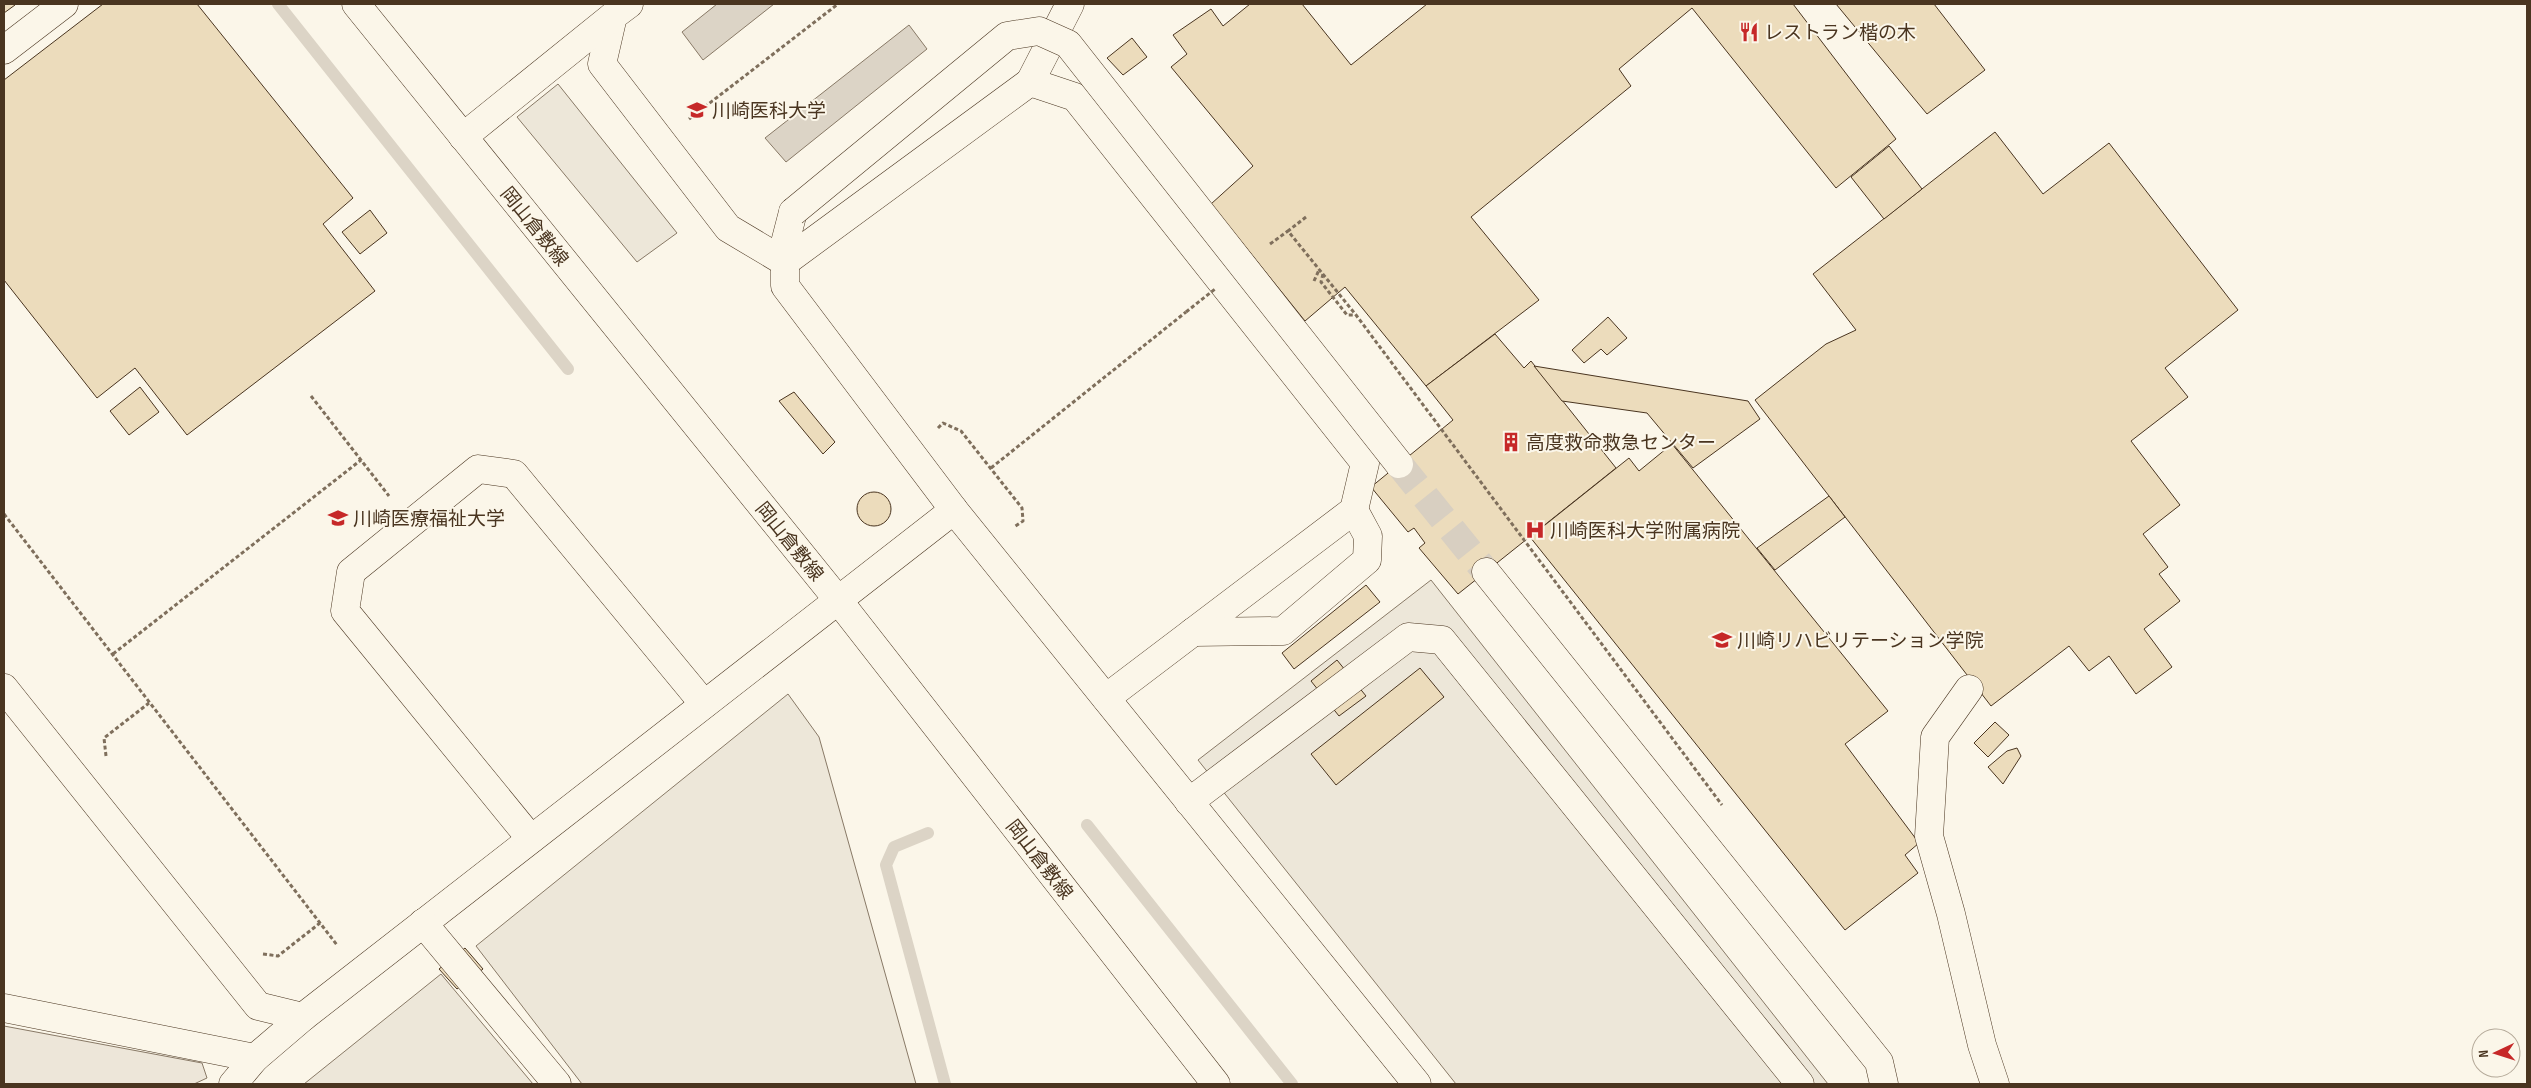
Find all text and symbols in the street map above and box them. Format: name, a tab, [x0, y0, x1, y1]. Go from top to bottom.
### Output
restaurant icon: レストラン楷の木	[1738, 21, 1760, 43]
place label: レストラン楷の木	[1764, 22, 1916, 45]
school or university icon: 川崎医科大学	[686, 99, 708, 121]
place label: 川崎医科大学	[712, 100, 826, 123]
street label: 岡山倉敷線	[495, 183, 573, 271]
building icon: 高度救命救急センター	[1500, 431, 1522, 453]
place label: 高度救命救急センター	[1526, 432, 1716, 455]
street label: 岡山倉敷線	[750, 498, 828, 586]
school or university icon: 川崎医療福祉大学	[327, 507, 349, 529]
place label: 川崎医療福祉大学	[353, 508, 505, 531]
hospital icon: 川崎医科大学附属病院	[1524, 519, 1546, 541]
place label: 川崎医科大学附属病院	[1550, 520, 1740, 543]
school or university icon: 川崎リハビリテーション学院	[1711, 629, 1733, 651]
place label: 川崎リハビリテーション学院	[1737, 630, 1984, 653]
street label: 岡山倉敷線	[1001, 815, 1077, 904]
north arrow	[2471, 1028, 2521, 1078]
text: N	[2475, 1050, 2492, 1058]

